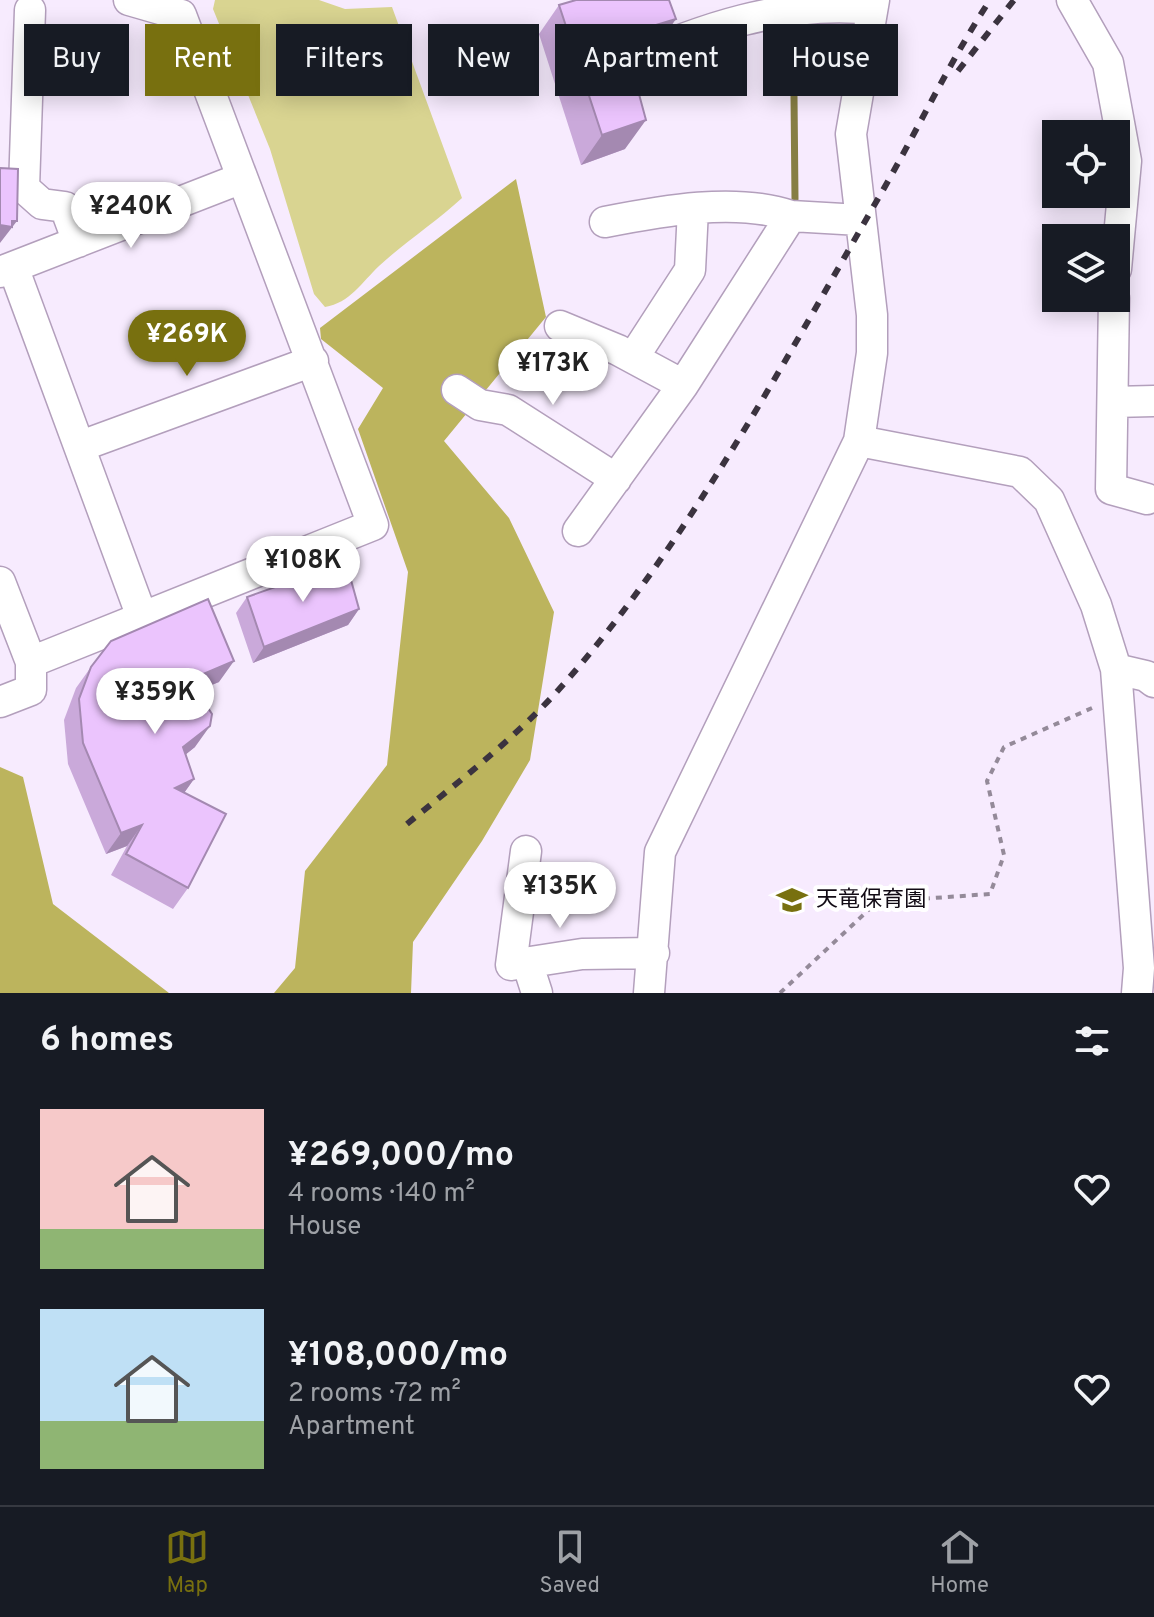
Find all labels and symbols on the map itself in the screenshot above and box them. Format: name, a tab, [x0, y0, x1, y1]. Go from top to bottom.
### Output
pin: ¥240K	[75, 182, 187, 250]
pin: ¥269K	[131, 310, 243, 378]
pin: ¥173K	[497, 339, 609, 407]
pin: ¥108K	[247, 536, 359, 604]
pin: ¥359K	[99, 668, 211, 736]
pin: ¥135K	[504, 862, 616, 930]
school or university icon: 天竜保育園	[775, 883, 809, 917]
place label: 天竜保育園	[816, 887, 926, 914]

